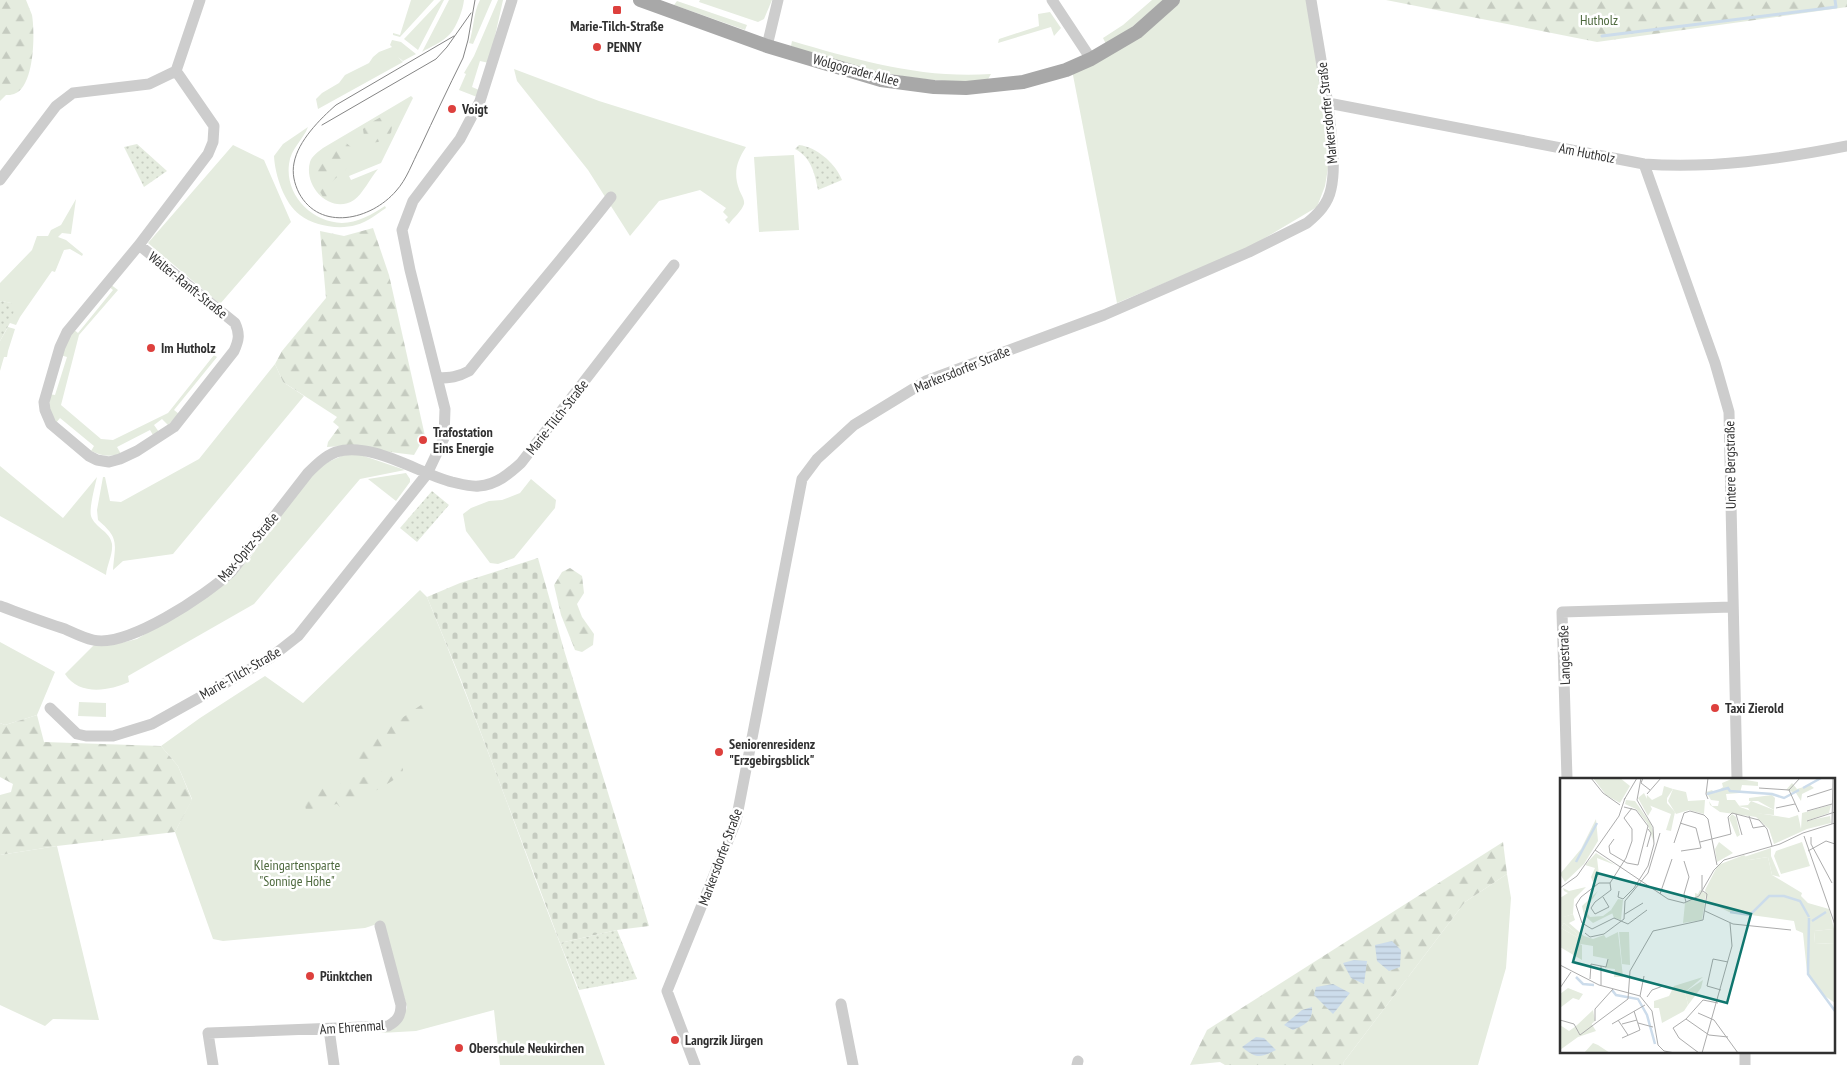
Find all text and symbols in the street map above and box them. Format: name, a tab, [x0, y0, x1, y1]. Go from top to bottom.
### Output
marker: Marie-Tilch-Straße	[611, 4, 623, 16]
park label: Hutholz	[1580, 11, 1618, 29]
place label: Marie-Tilch-Straße	[570, 17, 664, 35]
place label: PENNY	[607, 38, 642, 56]
marker: PENNY	[591, 41, 603, 53]
street label: Wolgograder Allee	[811, 50, 901, 90]
street label: Markersdorfer Straße	[1313, 61, 1341, 165]
place label: Voigt	[461, 100, 488, 118]
marker: Voigt	[446, 103, 458, 115]
street label: Am Hutholz	[1557, 139, 1617, 167]
street label: Walter-Ranft-Straße	[145, 248, 231, 323]
place label: Im Hutholz	[161, 339, 216, 357]
street label: Markersdorfer Straße	[911, 341, 1013, 396]
marker: Im Hutholz	[145, 342, 157, 354]
street label: Marie-Tilch-Straße	[522, 376, 592, 458]
street label: Untere Bergstraße	[1720, 420, 1740, 509]
place label: Trafostation Eins Energie	[433, 423, 494, 457]
marker: Trafostation Eins Energie	[417, 434, 429, 446]
street label: Max-Opitz-Straße	[214, 508, 282, 585]
street label: Langestraße	[1554, 625, 1574, 685]
street label: Marie-Tilch-Straße	[196, 642, 284, 703]
place label: Taxi Zierold	[1725, 699, 1784, 717]
marker: Taxi Zierold	[1709, 702, 1721, 714]
place label: Seniorenresidenz "Erzgebirgsblick"	[729, 735, 815, 769]
marker: Seniorenresidenz "Erzgebirgsblick"	[713, 746, 725, 758]
inset map	[1560, 778, 1834, 1052]
street label: Markersdorfer Straße	[694, 806, 746, 908]
park label: Kleingartensparte "Sonnige Höhe"	[254, 856, 341, 890]
place label: Pünktchen	[320, 967, 372, 985]
marker: Pünktchen	[304, 970, 316, 982]
street label: Am Ehrenmal	[319, 1016, 386, 1038]
place label: Langrzik Jürgen	[685, 1031, 763, 1049]
marker: Langrzik Jürgen	[669, 1034, 681, 1046]
place label: Oberschule Neukirchen	[469, 1039, 584, 1057]
marker: Oberschule Neukirchen	[453, 1042, 465, 1054]

